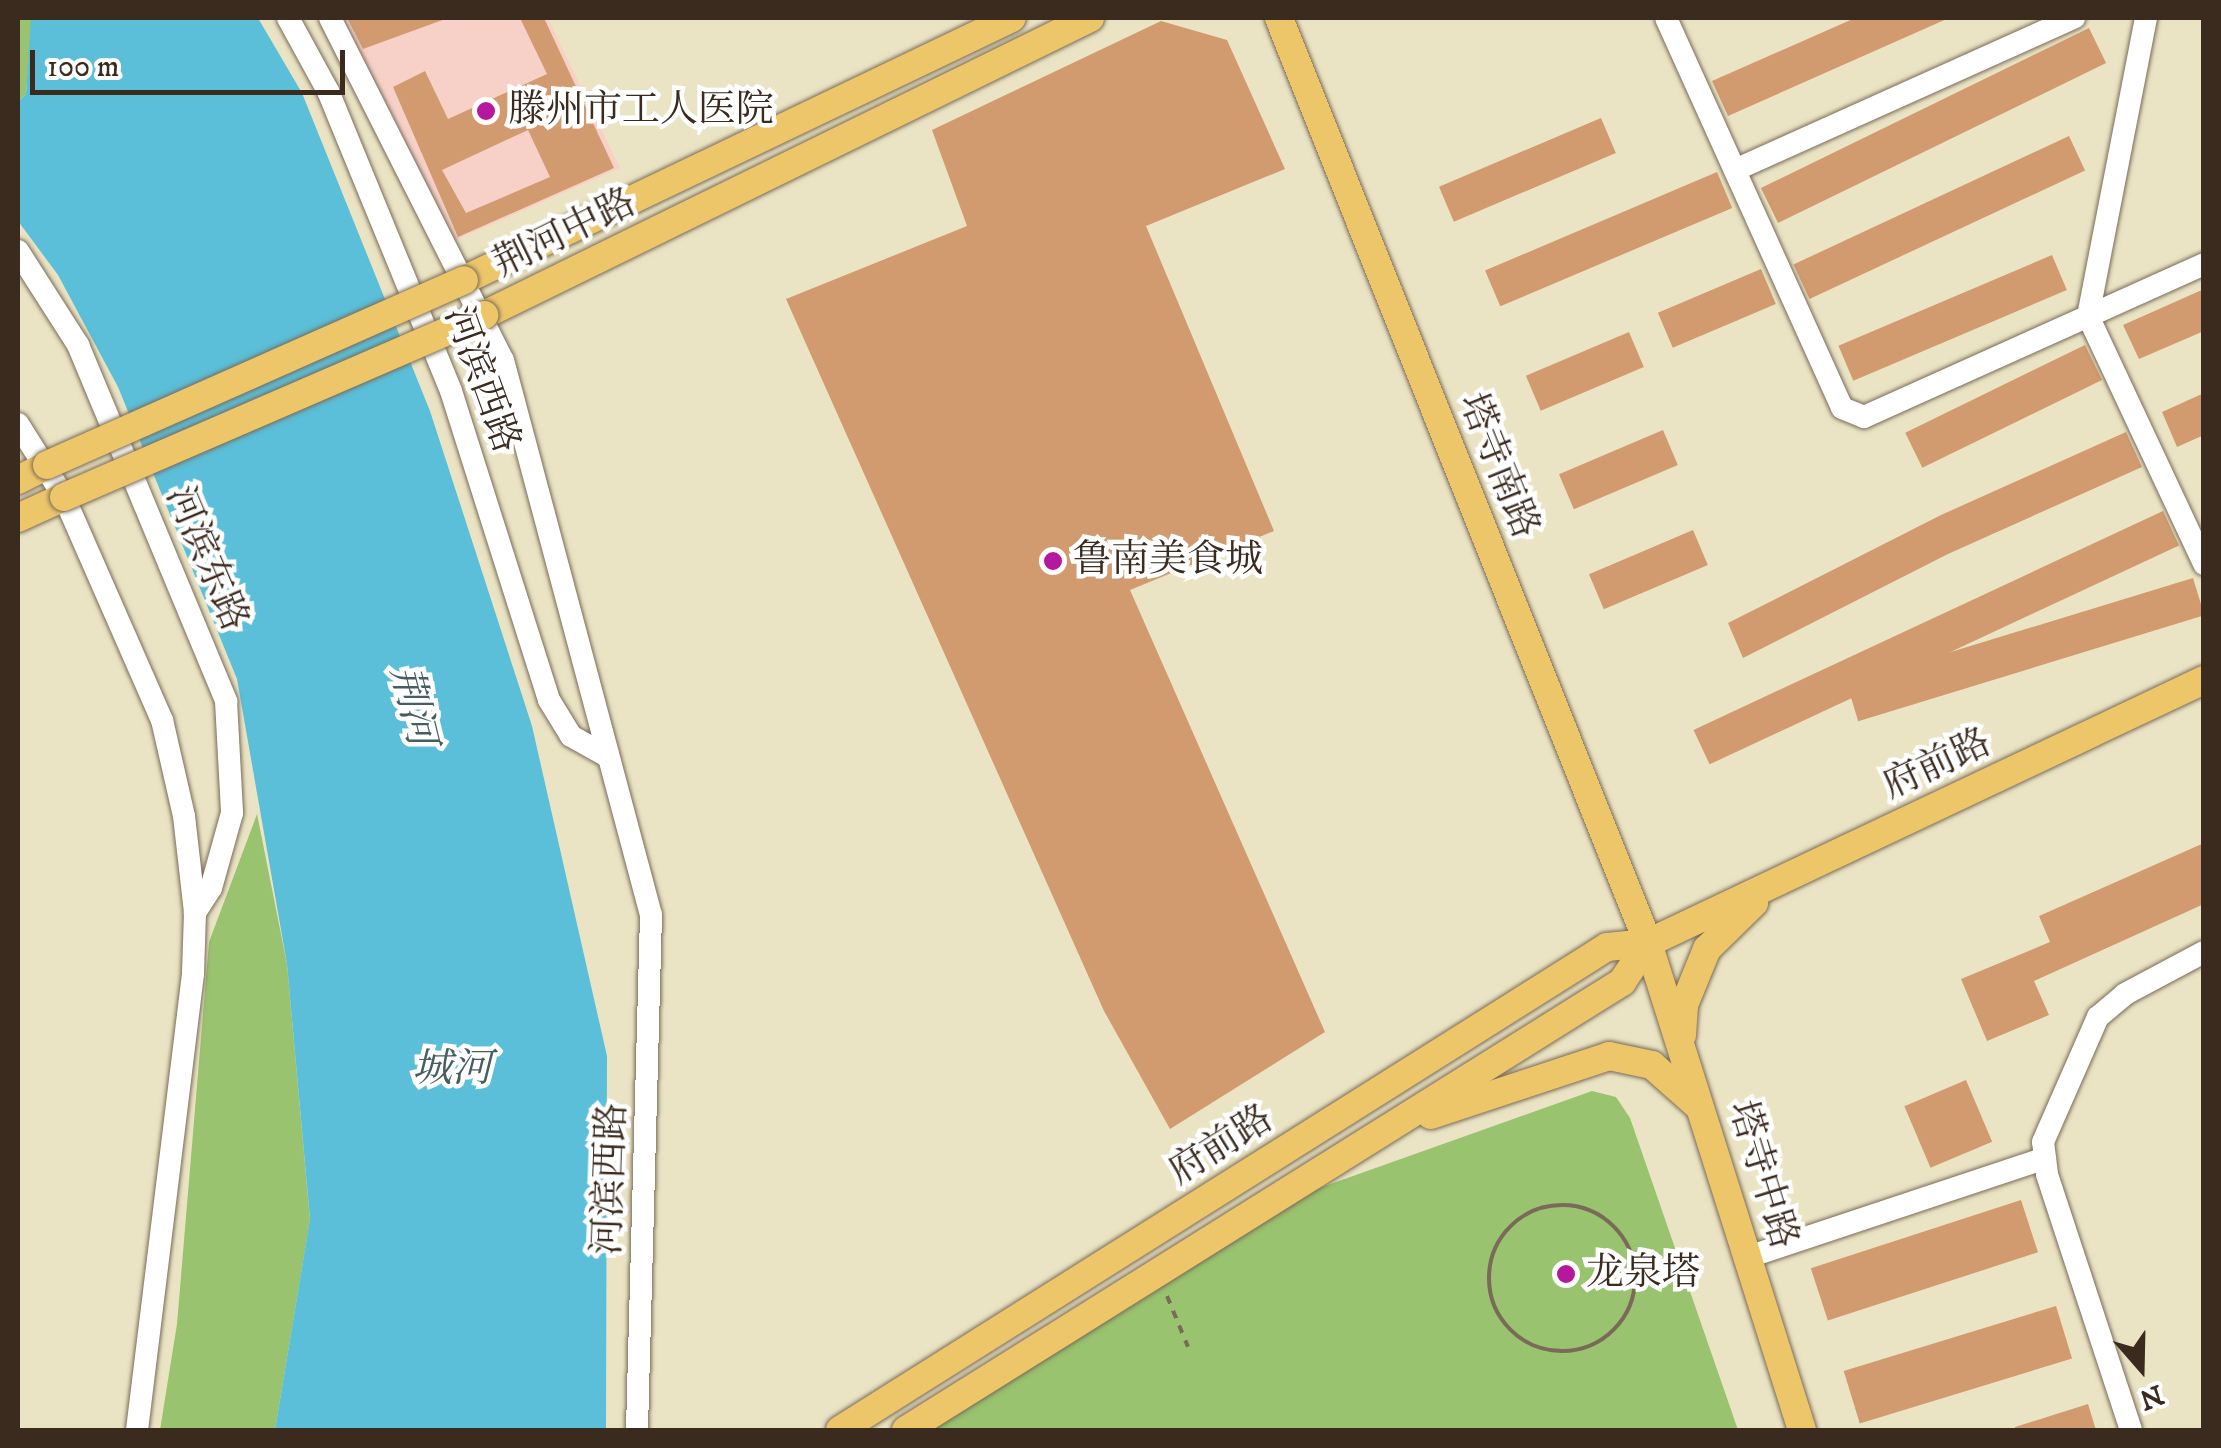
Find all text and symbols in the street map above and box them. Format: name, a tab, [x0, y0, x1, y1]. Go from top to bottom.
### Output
scale bar	[35, 30, 350, 92]
text: 100 m	[47, 49, 119, 86]
place label: 滕州市工人医院	[508, 88, 774, 134]
marker: 滕州市工人医院	[473, 98, 499, 124]
street label: 荆河中路	[487, 180, 643, 288]
street label: 河滨西路	[434, 301, 528, 459]
street label: 塔寺南路	[1448, 387, 1548, 545]
street label: 河滨东路	[155, 480, 257, 638]
place label: 鲁南美食城	[1073, 538, 1263, 584]
marker: 鲁南美食城	[1042, 550, 1064, 572]
water label: 荆河	[379, 661, 445, 751]
street label: 府前路	[1876, 720, 1998, 810]
water label: 城河	[412, 1046, 492, 1094]
street label: 府前路	[1161, 1096, 1281, 1196]
street label: 塔寺中路	[1718, 1096, 1806, 1254]
street label: 河滨西路	[586, 1102, 636, 1256]
place label: 龙泉塔	[1586, 1251, 1700, 1297]
marker: 龙泉塔	[1555, 1263, 1577, 1285]
north arrow	[2091, 1318, 2191, 1418]
text: N	[2135, 1376, 2168, 1417]

